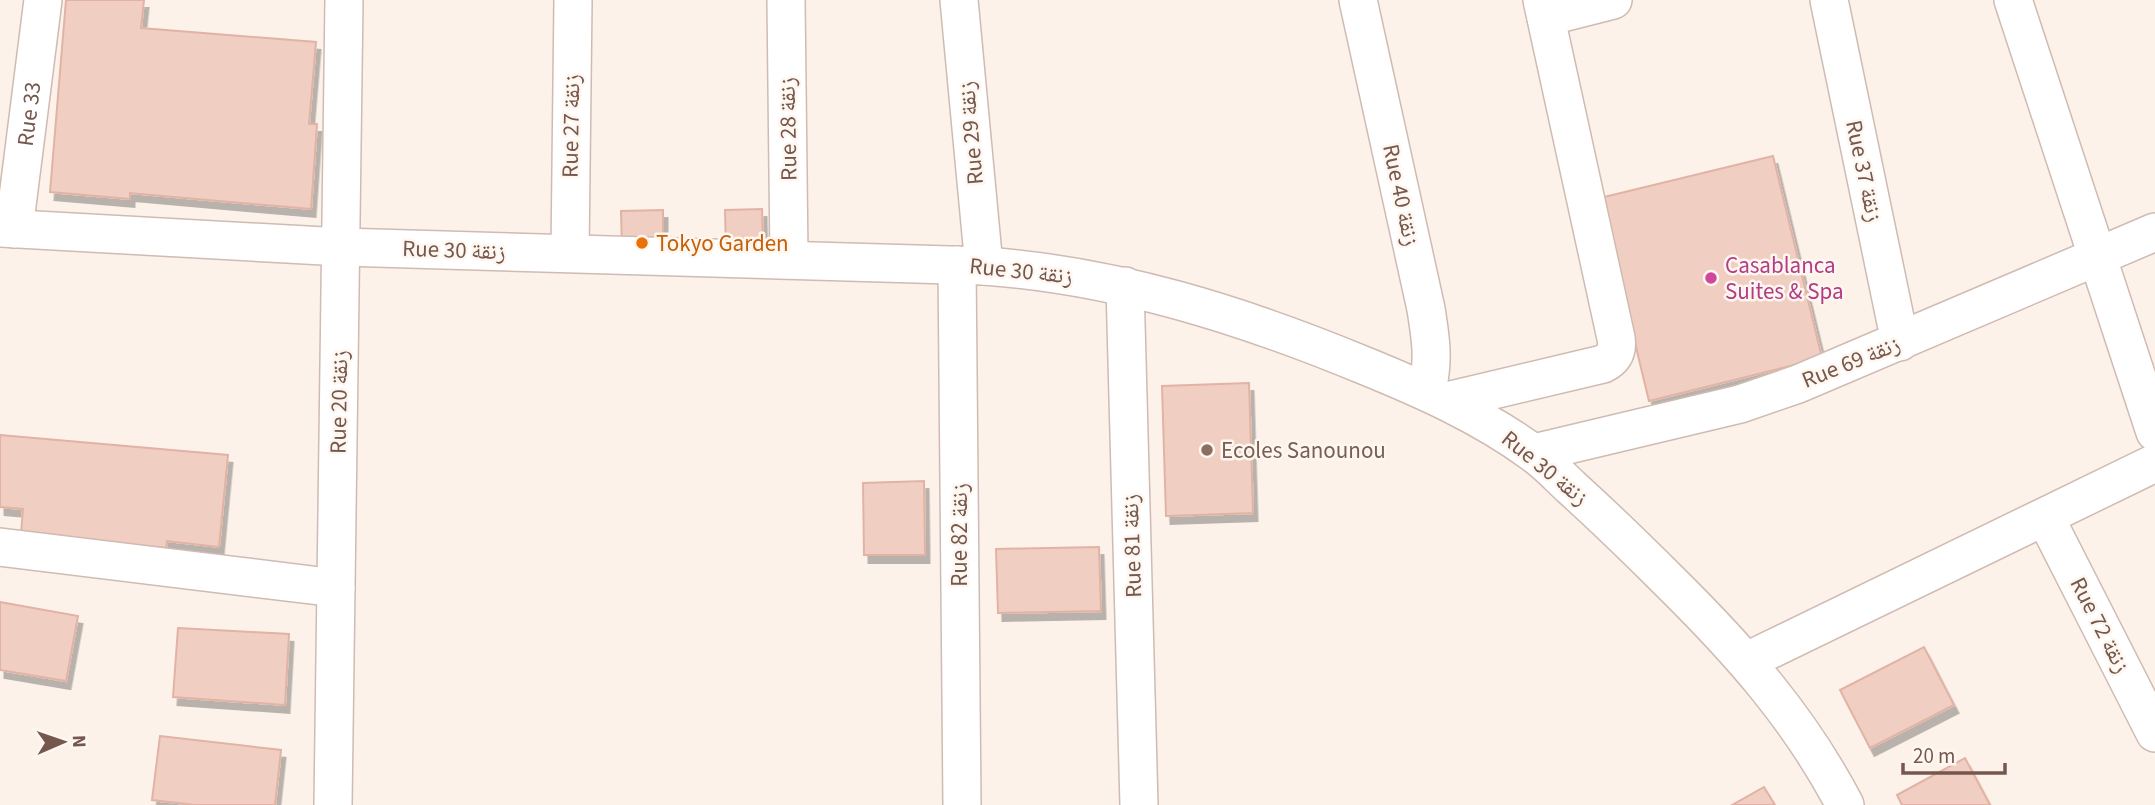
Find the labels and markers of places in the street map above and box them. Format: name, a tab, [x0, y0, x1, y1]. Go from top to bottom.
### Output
place label: Tokyo Garden	[656, 227, 789, 260]
marker: Tokyo Garden	[634, 235, 650, 251]
place label: Casablanca Suites & Spa	[1725, 249, 1844, 308]
marker: Casablanca Suites & Spa	[1703, 270, 1719, 286]
place label: Ecoles Sanounou	[1221, 434, 1386, 467]
marker: Ecoles Sanounou	[1199, 442, 1215, 458]

